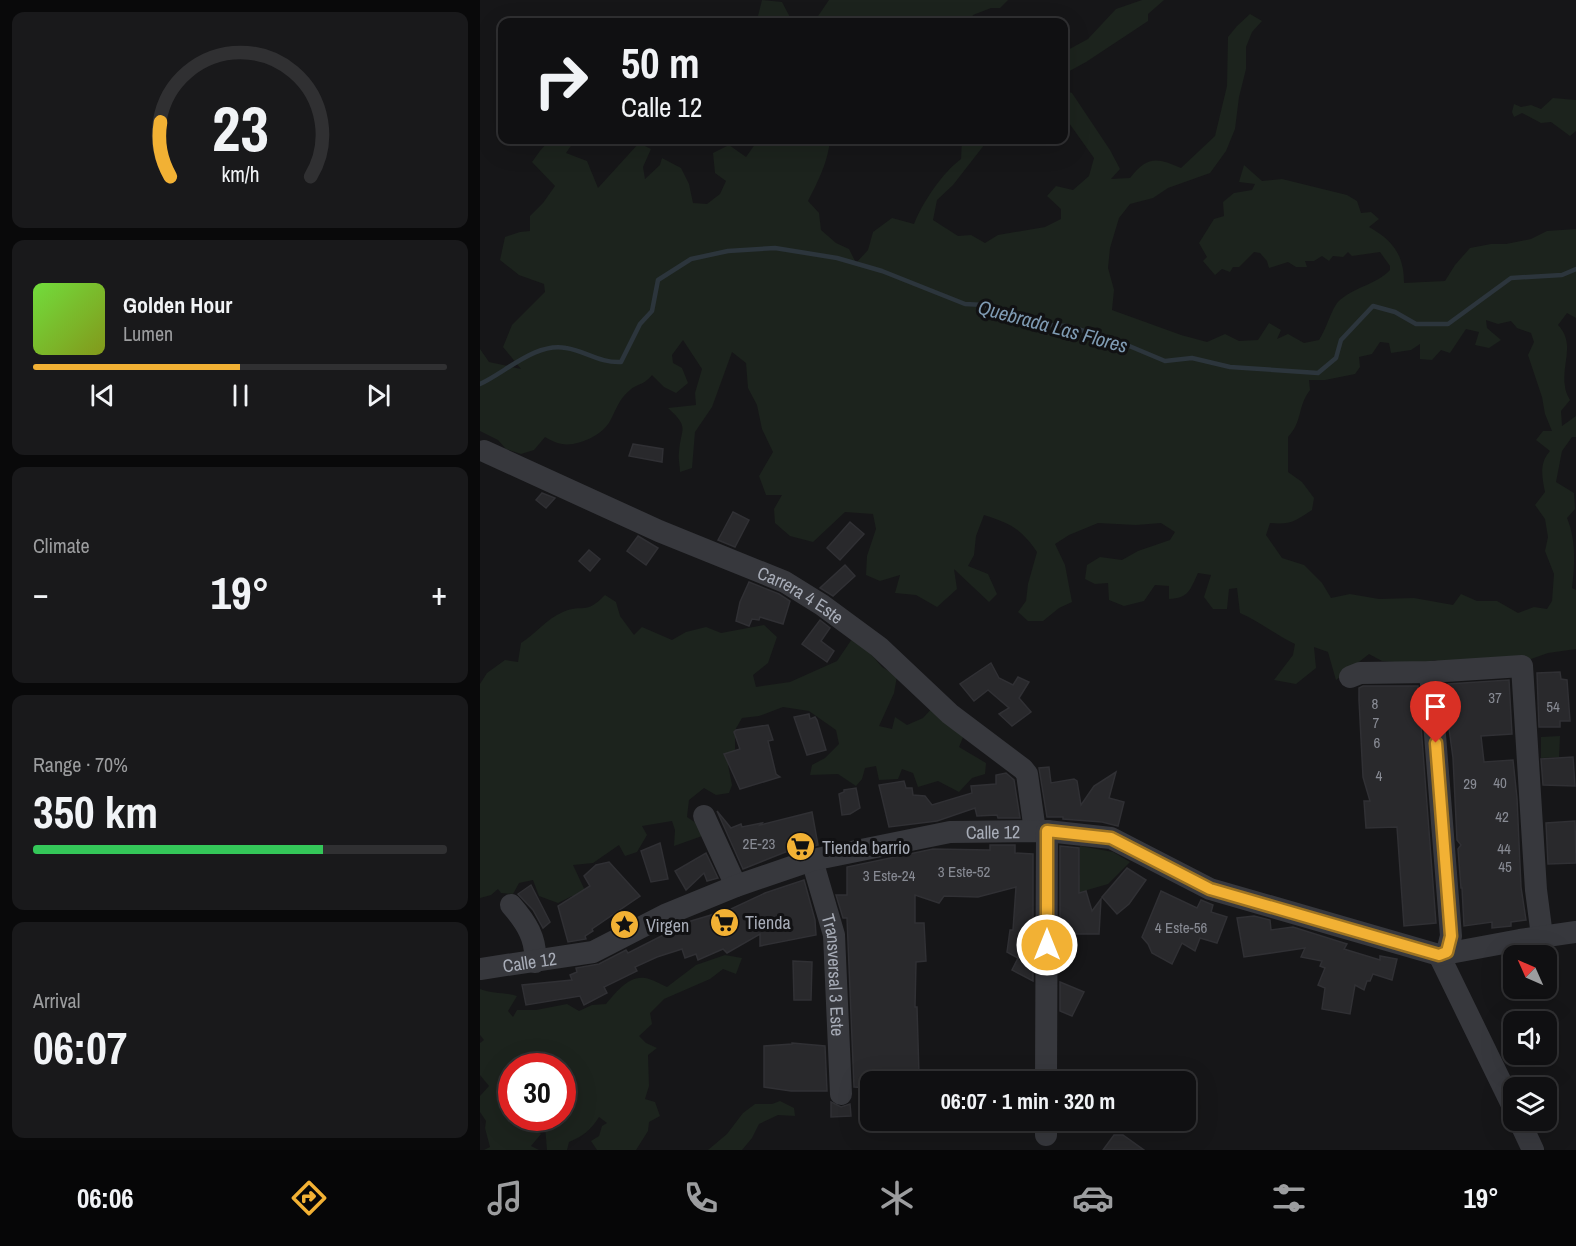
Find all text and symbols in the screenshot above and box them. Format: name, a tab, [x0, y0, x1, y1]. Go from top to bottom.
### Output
text: 50 m	[621, 35, 700, 91]
icon: right	[522, 42, 600, 120]
text: 23	[212, 86, 268, 170]
text: Calle 12	[621, 89, 702, 125]
text: km/h	[221, 160, 259, 189]
text: Golden Hour	[123, 290, 232, 320]
water label: Quebrada Las Flores	[975, 293, 1131, 359]
text: Lumen	[123, 320, 173, 347]
icon: previous	[86, 379, 119, 412]
icon: pause	[224, 379, 257, 412]
icon: next	[362, 379, 395, 412]
text: Climate	[33, 532, 90, 559]
street label: Carrera 4 Este	[754, 560, 849, 629]
text: 19°	[210, 562, 270, 623]
text: −	[33, 571, 49, 615]
text: +	[431, 571, 447, 615]
pin	[1410, 681, 1461, 743]
house number: 37	[1488, 687, 1502, 708]
icon: arrive	[1419, 690, 1452, 723]
house number: 8	[1372, 693, 1379, 714]
house number: 54	[1546, 696, 1560, 717]
house number: 7	[1373, 712, 1380, 733]
house number: 6	[1374, 732, 1381, 753]
text: Range · 70%	[33, 751, 128, 778]
house number: 4	[1376, 765, 1383, 786]
house number: 40	[1493, 772, 1507, 793]
house number: 29	[1463, 773, 1477, 794]
text: 350 km	[33, 781, 158, 842]
house number: 42	[1495, 806, 1509, 827]
street label: Calle 12	[966, 819, 1020, 844]
supermarket icon: Tienda barrio	[785, 831, 817, 863]
house number: 2E-23	[743, 833, 776, 854]
place label: Tienda barrio	[822, 835, 910, 860]
house number: 44	[1497, 838, 1511, 859]
house number: 45	[1498, 856, 1512, 877]
house number: 3 Este-52	[938, 861, 990, 882]
house number: 3 Este-24	[863, 865, 915, 886]
supermarket icon: Tienda	[708, 906, 740, 938]
place icon: Virgen	[609, 909, 641, 941]
place label: Tienda	[745, 910, 791, 935]
street label: Transversal 3 Este	[816, 911, 851, 1037]
place label: Virgen	[646, 913, 689, 938]
position arrow	[1015, 913, 1079, 977]
house number: 4 Este-56	[1155, 917, 1207, 938]
street label: Calle 12	[501, 945, 558, 978]
north arrow	[1503, 945, 1557, 999]
map controls	[1503, 945, 1557, 1131]
text: Arrival	[33, 987, 80, 1014]
button: sound	[1503, 1011, 1557, 1065]
text: 06:07	[33, 1017, 127, 1078]
speed limit sign: 30	[498, 1053, 576, 1131]
button: layers	[1503, 1077, 1557, 1131]
text: 06:07 · 1 min · 320 m	[941, 1086, 1115, 1116]
icon: directions	[288, 1177, 330, 1219]
icon: music	[484, 1177, 526, 1219]
icon: phone	[680, 1177, 722, 1219]
icon: climate	[876, 1177, 918, 1219]
icon: car	[1072, 1177, 1114, 1219]
icon: filters	[1268, 1177, 1310, 1219]
text: 06:06	[77, 1180, 134, 1216]
text: 19°	[1464, 1180, 1499, 1216]

